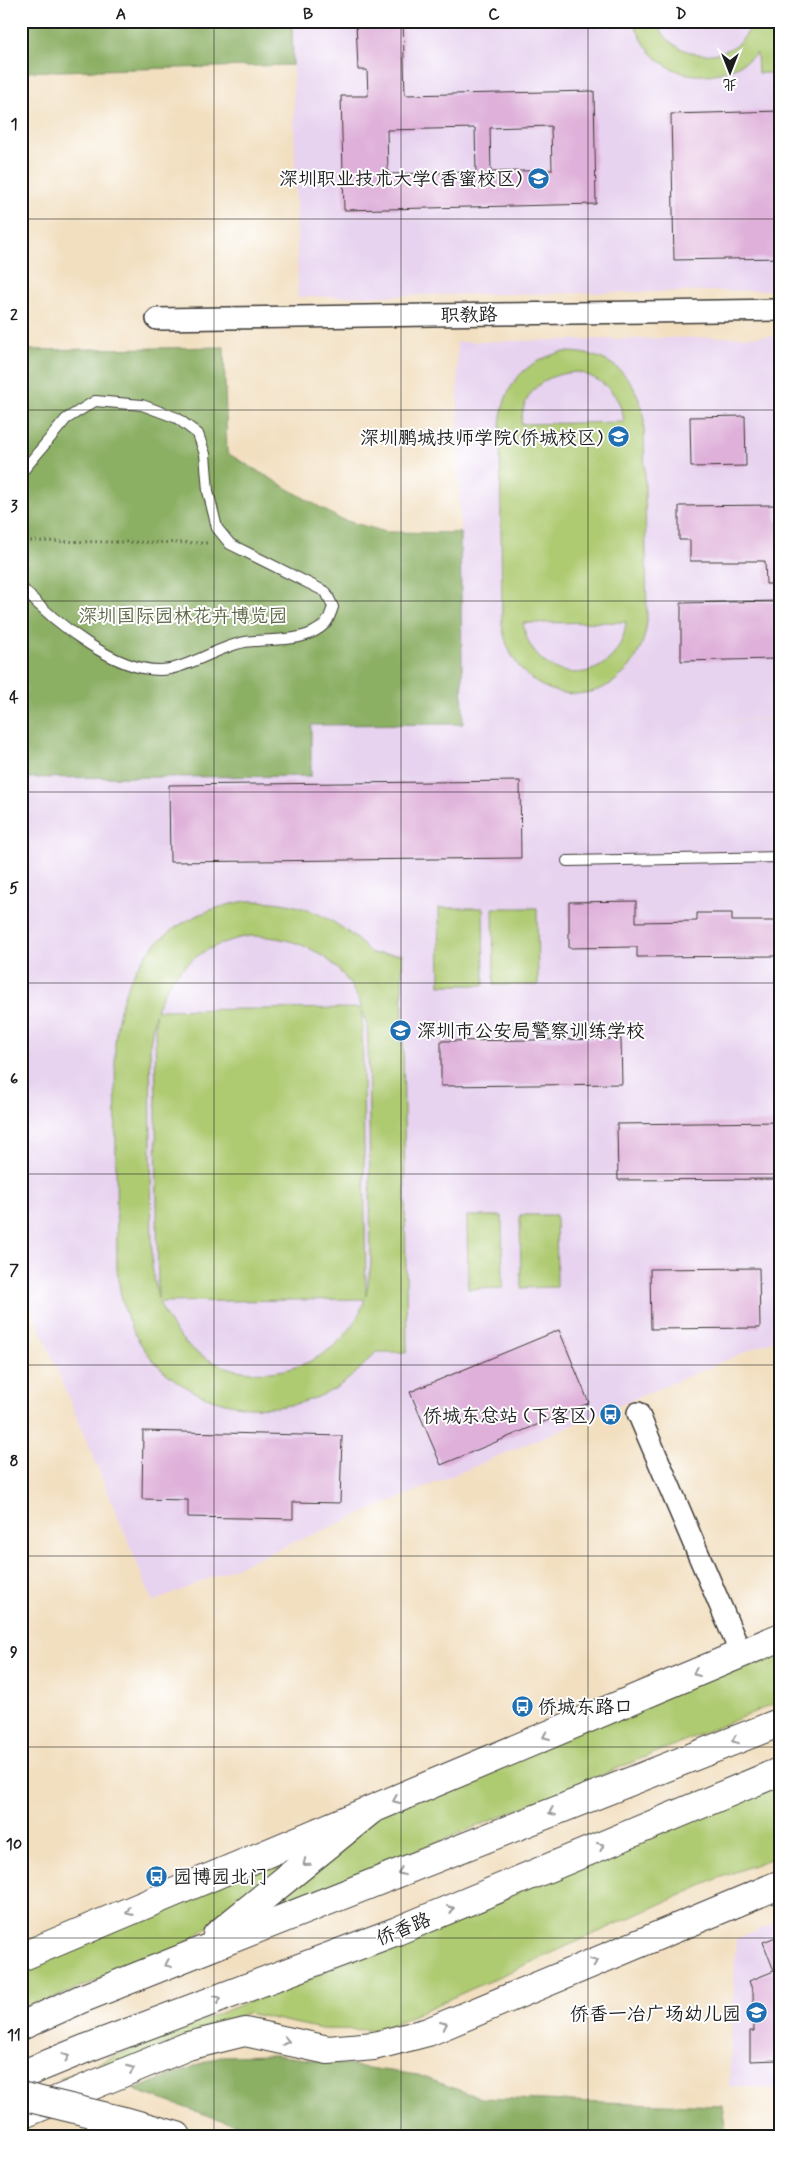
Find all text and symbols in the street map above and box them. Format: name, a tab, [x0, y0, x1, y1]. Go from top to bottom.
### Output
text: A	[116, 4, 126, 25]
text: B	[303, 4, 313, 25]
text: C	[488, 4, 500, 25]
text: D	[675, 4, 687, 25]
north arrow	[704, 48, 754, 98]
text: 北	[723, 75, 737, 93]
text: 1	[10, 114, 18, 135]
school or university icon: 深圳职业技术大学(香蜜校区)	[526, 166, 550, 190]
place label: 深圳职业技术大学(香蜜校区)	[279, 167, 522, 192]
street label: 职教路	[440, 303, 498, 328]
text: 2	[10, 305, 18, 326]
school or university icon: 深圳鹏城技师学院(侨城校区)	[607, 425, 631, 449]
place label: 深圳鹏城技师学院(侨城校区)	[360, 426, 603, 451]
text: 3	[10, 496, 18, 517]
park label: 深圳国际园林花卉博览园	[78, 604, 288, 629]
text: 4	[9, 687, 19, 708]
text: 5	[9, 878, 19, 899]
school or university icon: 深圳市公安局警察训练学校	[389, 1018, 413, 1042]
place label: 深圳市公安局警察训练学校	[417, 1019, 645, 1044]
text: 6	[10, 1069, 18, 1090]
text: 7	[9, 1260, 19, 1281]
bus stop icon: 侨城东总站 (下客区)	[599, 1403, 623, 1427]
place label: 侨城东总站 (下客区)	[423, 1404, 595, 1429]
text: 8	[9, 1451, 19, 1472]
text: 9	[10, 1642, 18, 1663]
one-way arrow	[692, 1667, 701, 1678]
bus stop icon: 侨城东路口	[510, 1694, 534, 1718]
place label: 侨城东路口	[538, 1695, 633, 1720]
one-way arrow	[542, 1730, 551, 1741]
one-way arrow	[732, 1734, 740, 1744]
one-way arrow	[392, 1793, 401, 1804]
one-way arrow	[548, 1806, 557, 1816]
text: 10	[6, 1834, 22, 1855]
one-way arrow	[596, 1841, 605, 1852]
one-way arrow	[303, 1857, 312, 1866]
bus stop icon: 园博园北门	[145, 1864, 169, 1888]
place label: 园博园北门	[173, 1865, 268, 1890]
one-way arrow	[397, 1866, 405, 1876]
one-way arrow	[446, 1904, 455, 1915]
one-way arrow	[125, 1906, 134, 1917]
street label: 侨香路	[372, 1907, 435, 1952]
one-way arrow	[164, 1958, 173, 1968]
one-way arrow	[589, 1958, 598, 1969]
one-way arrow	[213, 1995, 222, 2005]
school or university icon: 侨香一冶广场幼儿园	[745, 2001, 769, 2025]
place label: 侨香一冶广场幼儿园	[570, 2002, 741, 2027]
one-way arrow	[440, 2021, 448, 2031]
text: 11	[7, 2025, 21, 2046]
one-way arrow	[282, 2035, 291, 2046]
one-way arrow	[61, 2053, 70, 2063]
one-way arrow	[126, 2064, 135, 2075]

